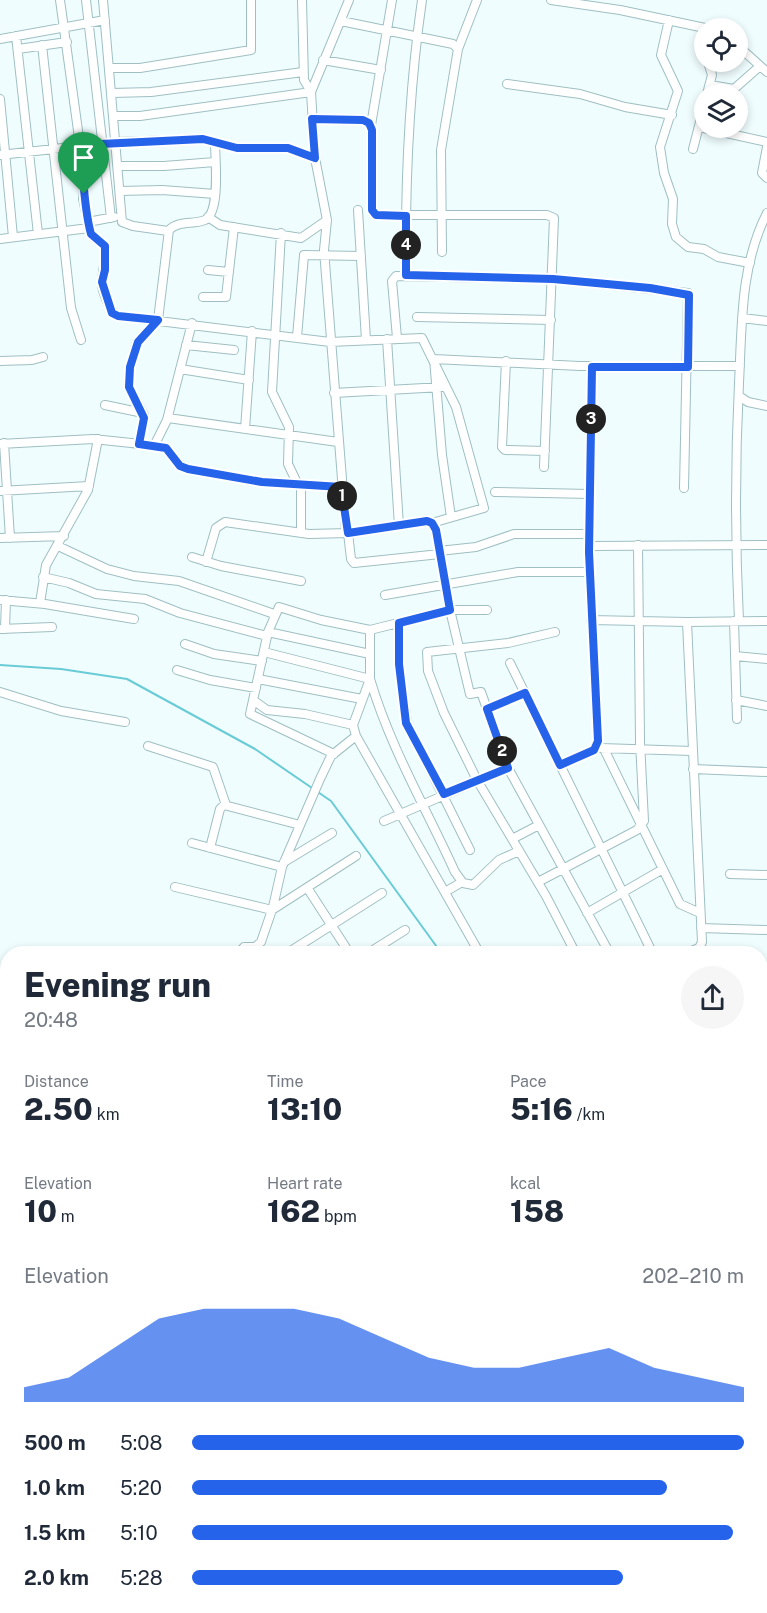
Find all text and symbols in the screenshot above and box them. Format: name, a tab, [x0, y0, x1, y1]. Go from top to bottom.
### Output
map controls	[694, 18, 748, 138]
button: locate	[694, 18, 748, 72]
button: layers	[694, 84, 748, 138]
pin	[58, 132, 109, 194]
icon: arrive	[67, 141, 100, 174]
pin: 4	[391, 230, 421, 260]
text: 4	[401, 235, 411, 254]
pin: 3	[576, 404, 606, 434]
text: 3	[586, 409, 596, 428]
pin: 1	[327, 481, 357, 511]
text: 1	[339, 486, 345, 505]
pin: 2	[487, 736, 517, 766]
text: 2	[497, 741, 507, 760]
text: Evening run	[24, 966, 211, 1004]
button: share	[681, 966, 744, 1029]
text: 20:48	[24, 1008, 78, 1032]
text: Distance	[24, 1072, 89, 1091]
text: Time	[267, 1072, 303, 1091]
text: Pace	[510, 1072, 547, 1091]
text: 2.50	[24, 1091, 93, 1127]
text: 13:10	[267, 1091, 342, 1127]
text: 5:16	[510, 1091, 573, 1127]
text: km	[93, 1105, 120, 1124]
text: /km	[573, 1105, 605, 1124]
text: Elevation	[24, 1174, 92, 1193]
text: Heart rate	[267, 1174, 343, 1193]
text: kcal	[510, 1174, 541, 1193]
text: 10	[24, 1193, 57, 1229]
text: 162	[267, 1193, 320, 1229]
text: 158	[510, 1193, 564, 1229]
text: m	[57, 1207, 75, 1226]
text: bpm	[320, 1207, 357, 1226]
text: Elevation	[24, 1264, 109, 1288]
text: 202–210 m	[642, 1264, 744, 1288]
text: 500 m	[24, 1431, 86, 1455]
text: 5:08	[120, 1431, 162, 1455]
text: 1.0 km	[24, 1476, 85, 1500]
text: 5:20	[120, 1476, 162, 1500]
text: 1.5 km	[24, 1521, 85, 1545]
text: 5:10	[120, 1521, 158, 1545]
text: 2.0 km	[24, 1566, 89, 1590]
text: 5:28	[120, 1566, 163, 1590]

